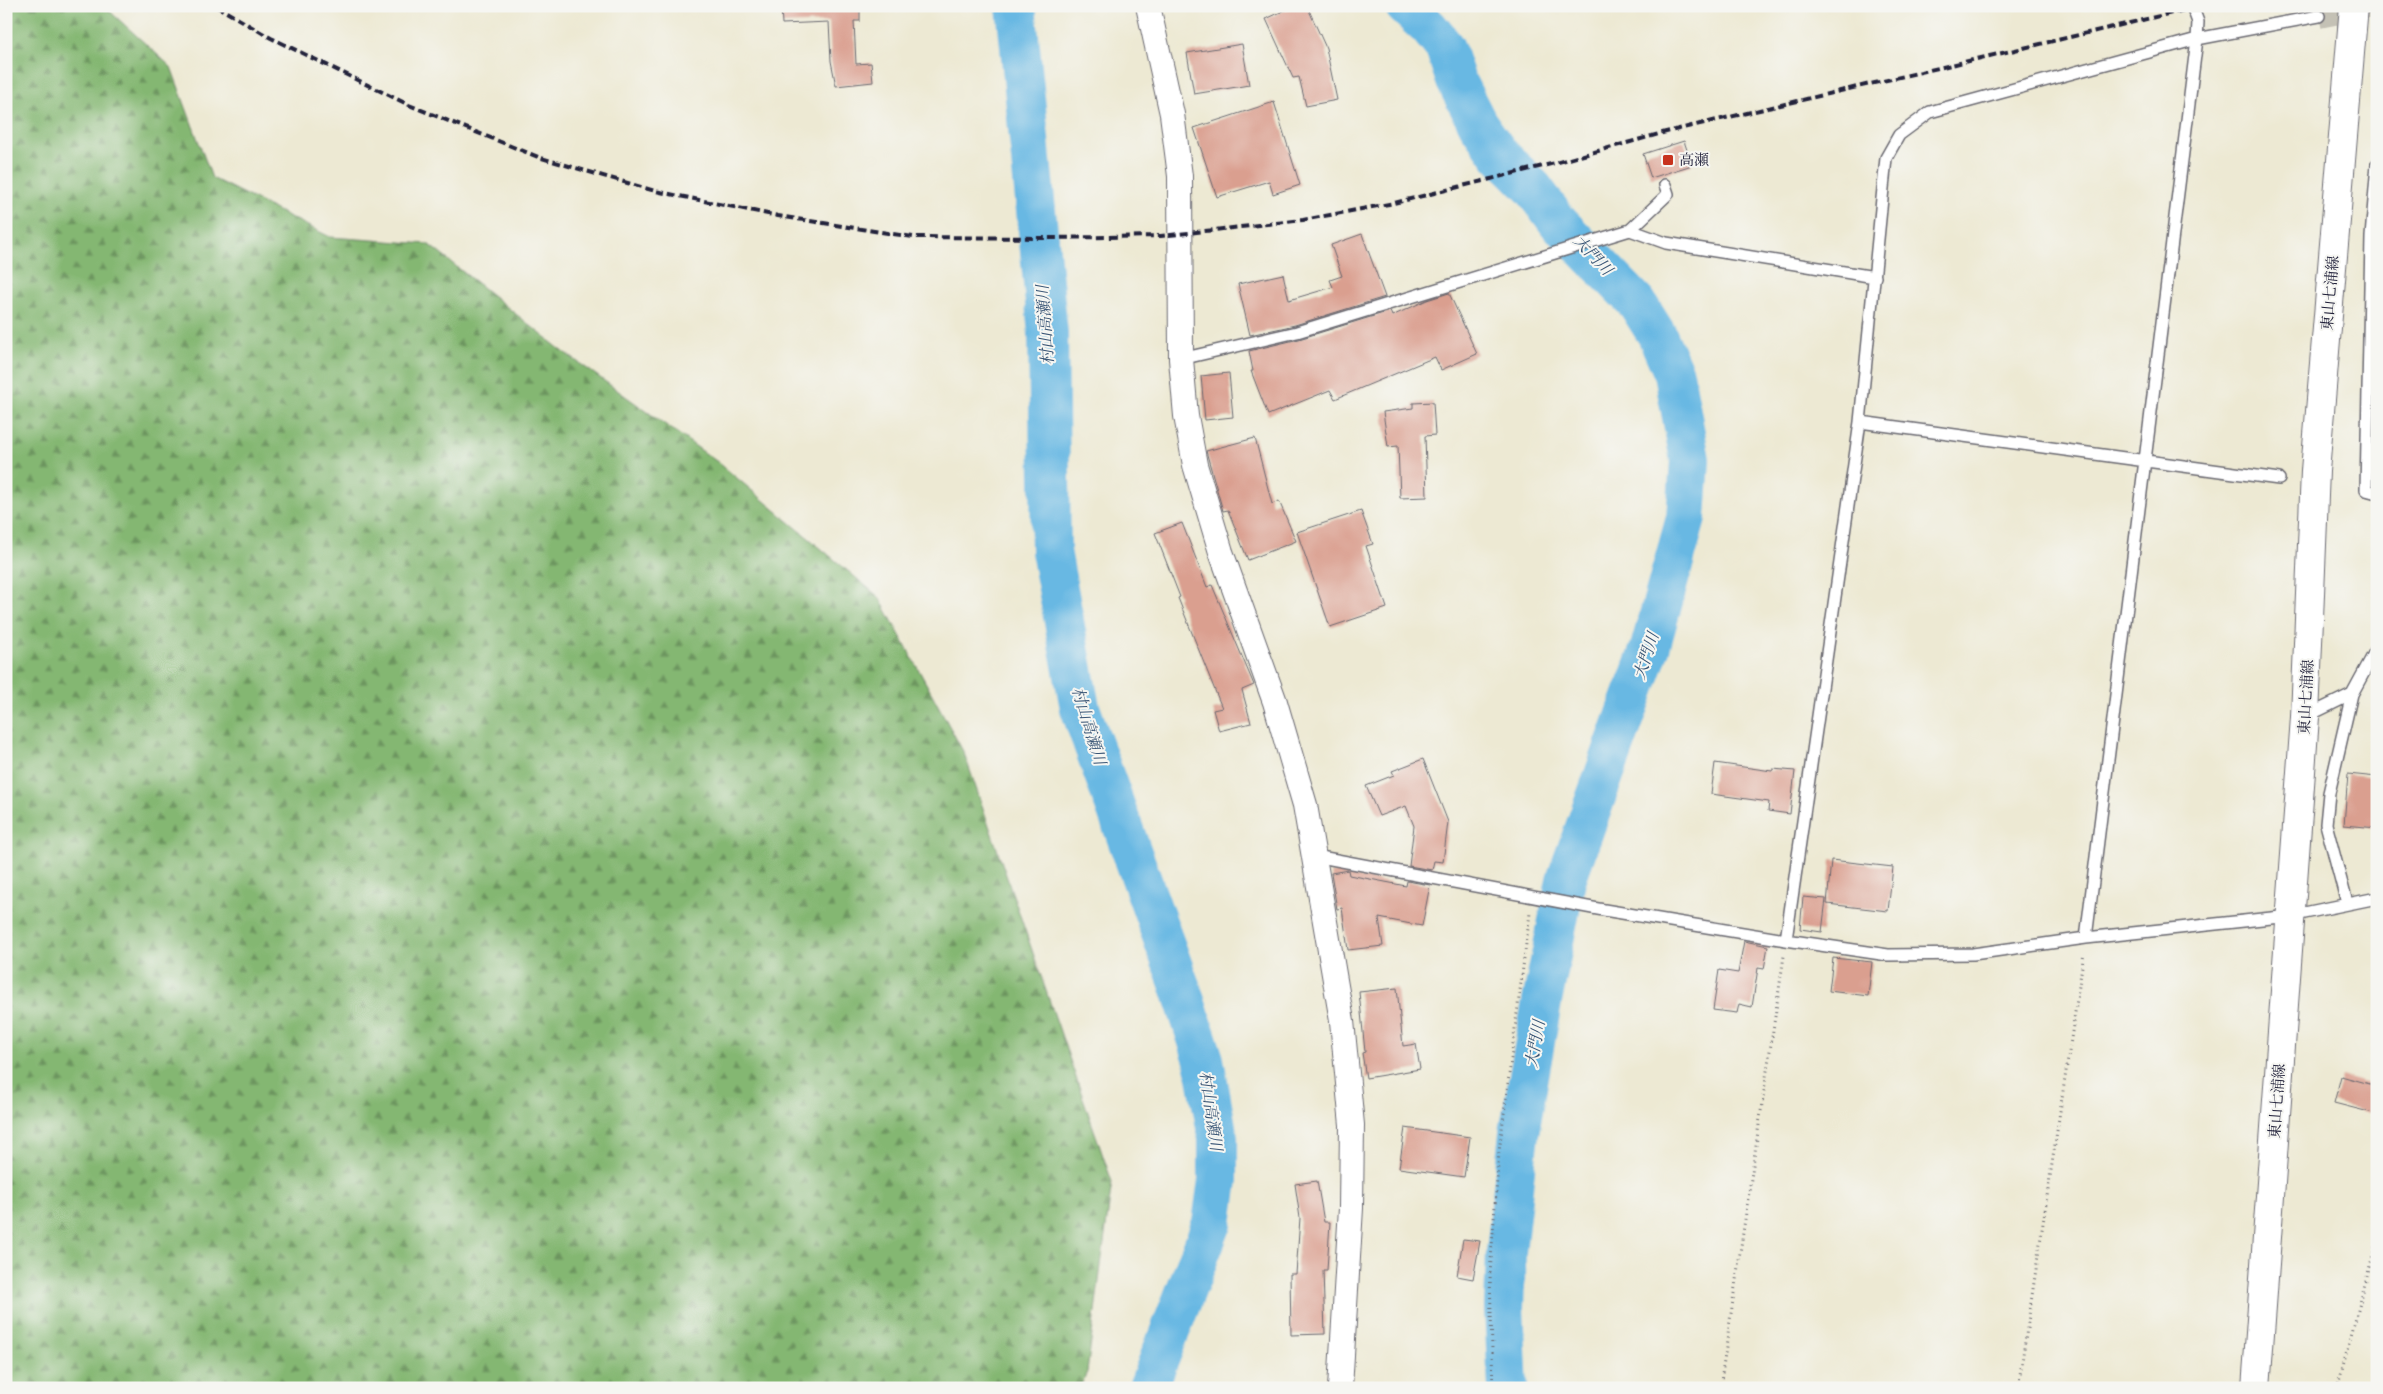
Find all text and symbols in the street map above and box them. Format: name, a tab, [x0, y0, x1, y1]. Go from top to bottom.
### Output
place label: 高瀬	[1679, 151, 1709, 169]
marker: 高瀬	[1661, 153, 1675, 167]
water label: 大門川	[1570, 231, 1618, 280]
street label: 東山七浦線	[2318, 255, 2342, 331]
water label: 村山高瀬川	[1033, 282, 1057, 366]
water label: 大門川	[1630, 628, 1663, 682]
street label: 東山七浦線	[2295, 659, 2317, 735]
water label: 村山高瀬川	[1068, 685, 1110, 769]
water label: 大門川	[1521, 1017, 1549, 1069]
street label: 東山七浦線	[2265, 1063, 2289, 1139]
water label: 村山高瀬川	[1196, 1070, 1226, 1154]

